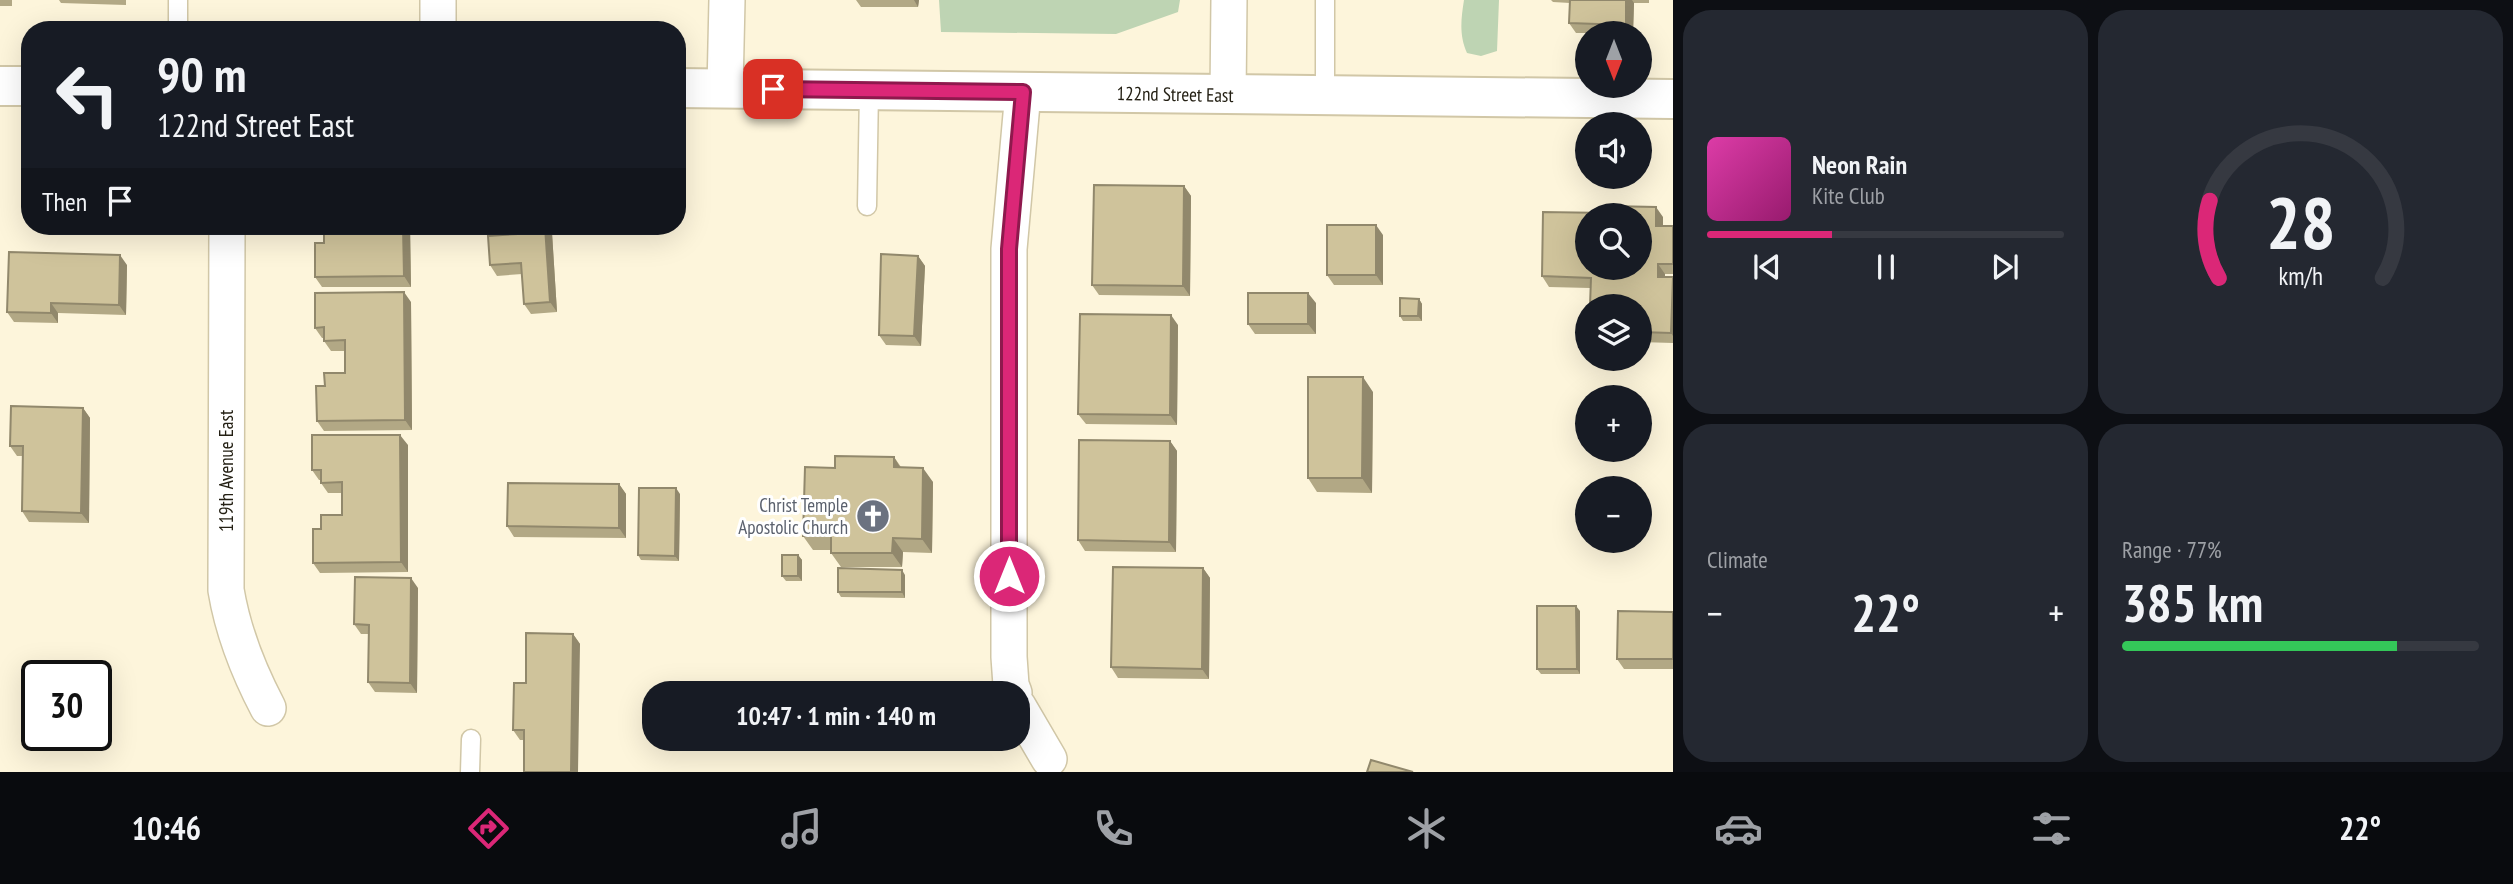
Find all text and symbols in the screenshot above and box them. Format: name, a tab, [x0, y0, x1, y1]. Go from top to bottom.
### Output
north arrow	[1575, 21, 1652, 98]
map controls	[1575, 21, 1652, 553]
text: 90 m	[157, 42, 246, 106]
icon: left	[42, 49, 133, 140]
pin	[743, 59, 803, 119]
icon: arrive	[754, 70, 792, 108]
street label: 122nd Street East	[1116, 81, 1234, 107]
text: 122nd Street East	[157, 104, 354, 146]
button: sound	[1575, 112, 1652, 189]
text: Neon Rain	[1812, 148, 1907, 181]
text: 28	[2266, 174, 2335, 268]
text: Kite Club	[1812, 181, 1885, 210]
icon: arrive	[101, 182, 139, 220]
text: Then	[42, 185, 87, 218]
button: search	[1575, 203, 1652, 280]
icon: previous	[1748, 248, 1786, 286]
icon: pause	[1867, 248, 1905, 286]
icon: next	[1986, 248, 2024, 286]
text: km/h	[2278, 260, 2323, 292]
button: layers	[1575, 294, 1652, 371]
button: +	[1575, 385, 1652, 462]
street label: 119th Avenue East	[214, 409, 238, 532]
button: −	[1575, 476, 1652, 553]
place label: Christ Temple Apostolic Church	[738, 493, 848, 539]
church icon: Christ Temple Apostolic Church	[854, 497, 892, 535]
text: Range · 77%	[2122, 535, 2222, 564]
position arrow	[972, 539, 1046, 613]
text: Climate	[1707, 545, 1768, 574]
text: 385 km	[2122, 569, 2263, 636]
text: 22°	[1851, 579, 1920, 646]
text: −	[1707, 588, 1723, 637]
text: +	[2048, 588, 2064, 637]
speed limit sign: 30	[21, 660, 112, 751]
text: 10:47 · 1 min · 140 m	[736, 699, 936, 732]
icon: directions	[464, 804, 513, 853]
icon: music	[777, 804, 826, 853]
icon: phone	[1089, 804, 1138, 853]
icon: climate	[1402, 804, 1451, 853]
icon: car	[1714, 804, 1763, 853]
icon: filters	[2027, 804, 2076, 853]
text: 10:46	[132, 807, 201, 849]
text: 22°	[2339, 807, 2381, 849]

